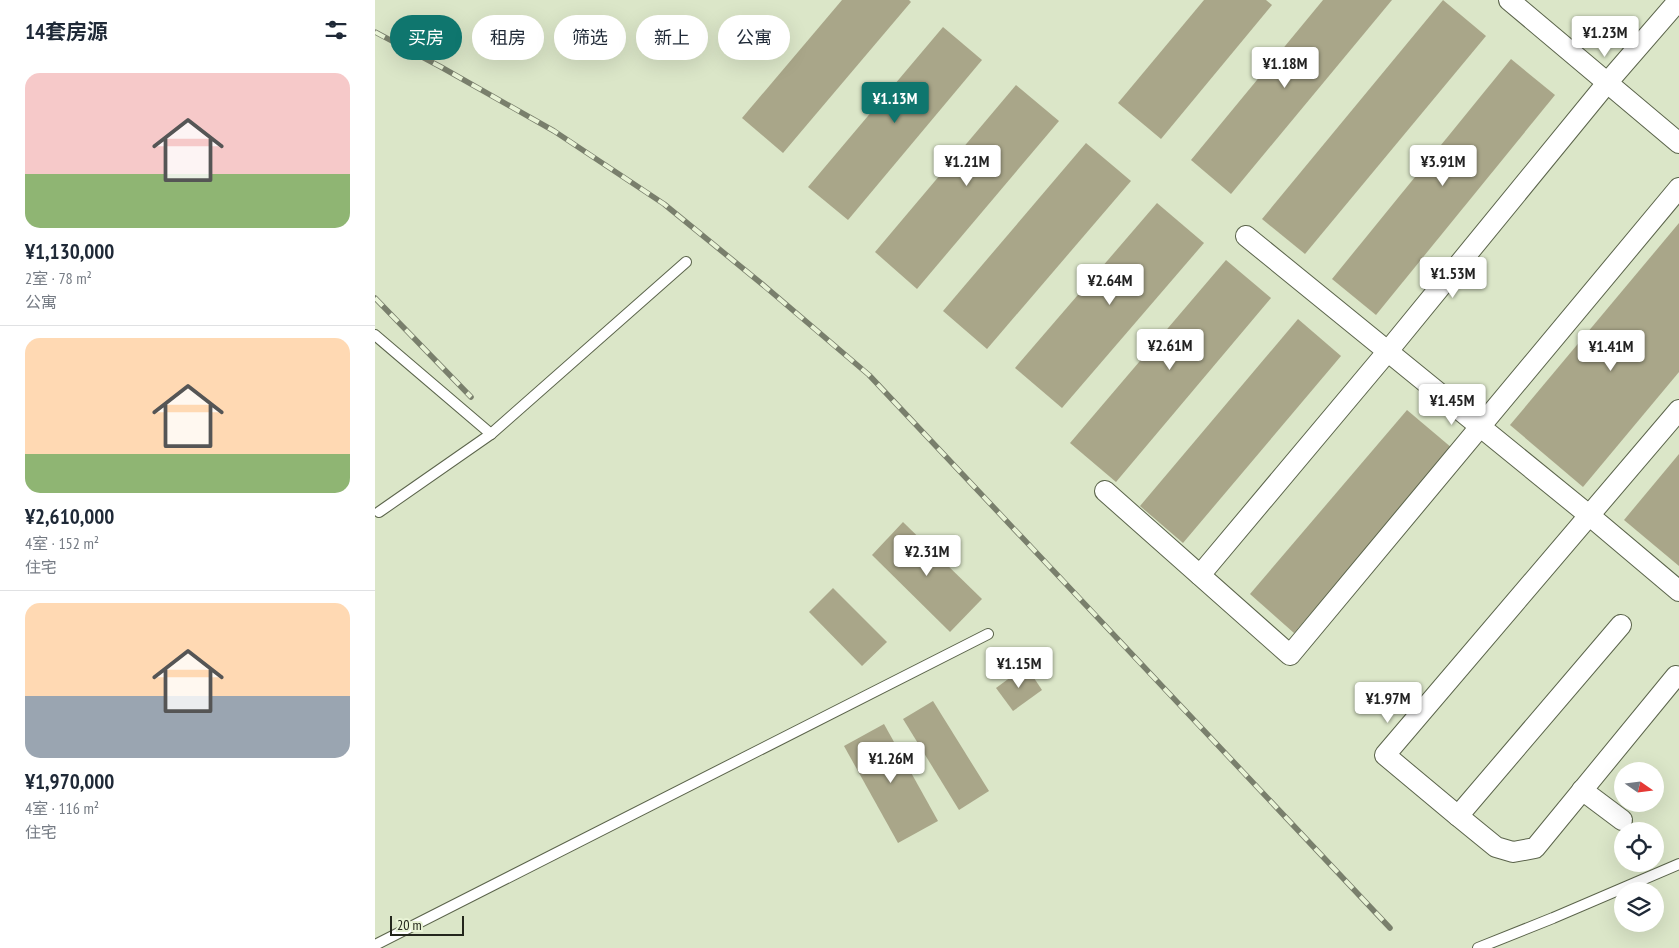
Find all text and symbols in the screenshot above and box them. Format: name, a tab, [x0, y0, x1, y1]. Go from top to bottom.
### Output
chip: 买房	[390, 15, 462, 60]
chip: 租房	[472, 15, 544, 60]
chip: 筛选	[554, 15, 626, 60]
chip: 新上	[636, 15, 708, 60]
chip: 公寓	[718, 15, 790, 60]
pin: ¥1.23M	[1564, 15, 1646, 58]
icon: filters	[322, 16, 350, 44]
text: 14套房源	[25, 18, 108, 45]
text: ¥1.23M	[1583, 22, 1627, 42]
pin: ¥1.18M	[1244, 46, 1326, 89]
text: ¥1.18M	[1263, 53, 1307, 73]
pin: ¥1.13M	[854, 82, 936, 124]
text: ¥1.13M	[873, 88, 917, 108]
icon: home	[143, 105, 233, 195]
pin: ¥1.21M	[926, 144, 1008, 187]
pin: ¥3.91M	[1402, 144, 1484, 187]
text: ¥1.21M	[945, 151, 989, 171]
text: ¥3.91M	[1421, 151, 1465, 171]
text: ¥1,130,000	[25, 238, 114, 265]
pin: ¥1.53M	[1412, 256, 1494, 299]
text: ¥1.53M	[1431, 263, 1475, 283]
pin: ¥2.64M	[1069, 264, 1151, 306]
text: 2室 · 78 m²	[25, 268, 92, 288]
text: ¥2.64M	[1088, 270, 1132, 290]
text: 公寓	[25, 292, 57, 312]
pin: ¥2.61M	[1129, 328, 1211, 371]
pin: ¥1.41M	[1570, 330, 1652, 372]
text: ¥2.61M	[1148, 335, 1192, 355]
text: ¥1.41M	[1589, 336, 1633, 356]
icon: home	[143, 371, 233, 461]
pin: ¥1.45M	[1411, 384, 1493, 426]
text: ¥1.45M	[1430, 390, 1474, 410]
text: ¥2,610,000	[25, 503, 114, 530]
text: 4室 · 152 m²	[25, 533, 99, 553]
pin: ¥2.31M	[886, 534, 968, 577]
text: ¥2.31M	[905, 541, 949, 561]
text: 住宅	[25, 557, 57, 577]
icon: home	[143, 636, 233, 726]
pin: ¥1.15M	[978, 646, 1060, 689]
text: ¥1.15M	[997, 653, 1041, 673]
pin: ¥1.97M	[1347, 682, 1429, 724]
text: ¥1.97M	[1366, 688, 1410, 708]
pin: ¥1.26M	[850, 742, 932, 784]
text: ¥1.26M	[869, 748, 913, 768]
north arrow	[1614, 762, 1664, 812]
map controls	[1614, 762, 1664, 932]
text: ¥1,970,000	[25, 768, 114, 795]
text: 4室 · 116 m²	[25, 798, 99, 818]
text: 住宅	[25, 822, 57, 842]
button: locate	[1614, 822, 1664, 872]
button: layers	[1614, 882, 1664, 932]
scale bar	[390, 913, 464, 936]
text: 20 m	[397, 916, 422, 934]

